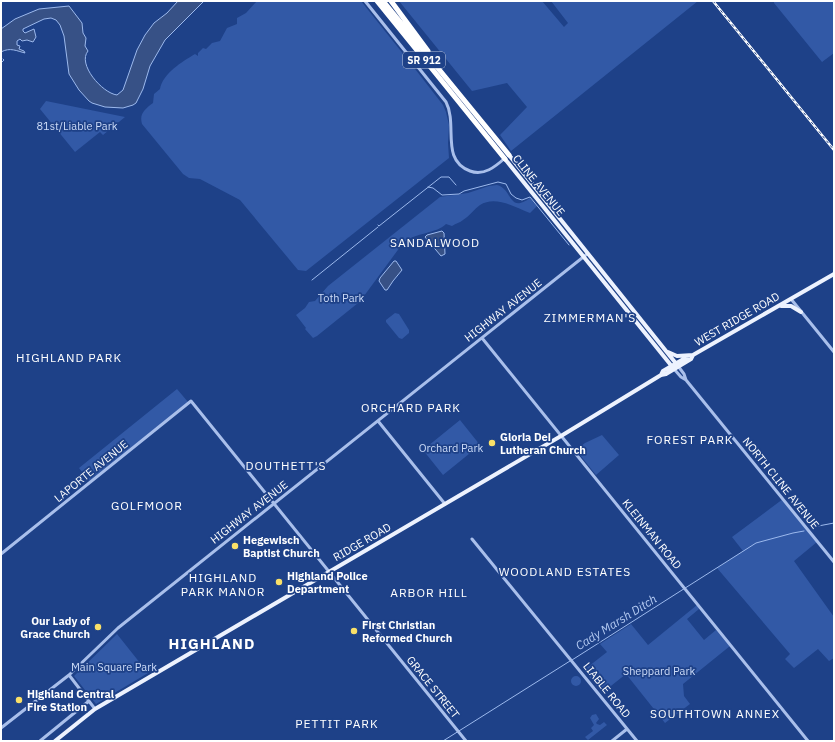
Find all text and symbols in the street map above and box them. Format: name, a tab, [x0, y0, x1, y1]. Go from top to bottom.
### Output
road number: SR 912	[403, 52, 445, 68]
park label: 81st/Liable Park	[37, 119, 118, 133]
street label: CLINE AVENUE	[510, 151, 568, 219]
district label: SANDALWOOD	[390, 235, 480, 250]
street label: HIGHWAY AVENUE	[462, 275, 544, 345]
street label: WEST RIDGE ROAD	[692, 289, 782, 349]
park label: Toth Park	[318, 291, 365, 305]
district label: ZIMMERMAN'S	[544, 310, 636, 325]
district label: HIGHLAND PARK	[16, 350, 122, 365]
district label: ORCHARD PARK	[361, 400, 461, 415]
place label: Gloria Dei Lutheran Church	[500, 430, 586, 457]
district label: FOREST PARK	[647, 432, 733, 447]
street label: NORTH CLINE AVENUE	[740, 434, 822, 532]
street label: LAPORTE AVENUE	[51, 437, 131, 505]
marker: Gloria Dei Lutheran Church	[487, 438, 497, 448]
park label: Orchard Park	[419, 441, 484, 455]
district label: DOUTHETT'S	[245, 458, 327, 473]
street label: HIGHWAY AVENUE	[208, 477, 290, 547]
street label: KLEINMAN ROAD	[619, 496, 685, 572]
district label: GOLFMOOR	[111, 498, 183, 513]
street label: RIDGE ROAD	[331, 520, 393, 564]
place label: Hegewisch Baptist Church	[243, 533, 320, 560]
marker: Hegewisch Baptist Church	[230, 541, 240, 551]
district label: WOODLAND ESTATES	[499, 564, 631, 579]
place label: Highland Police Department	[287, 569, 368, 596]
district label: HIGHLAND PARK MANOR	[181, 570, 265, 599]
marker: Highland Police Department	[274, 577, 284, 587]
district label: ARBOR HILL	[390, 585, 468, 600]
water label: Cady Marsh Ditch	[573, 591, 660, 653]
place label: Our Lady of Grace Church	[20, 614, 90, 641]
place label: First Christian Reformed Church	[362, 618, 452, 645]
marker: Our Lady of Grace Church	[93, 622, 103, 632]
marker: First Christian Reformed Church	[349, 626, 359, 636]
district label: HIGHLAND	[169, 634, 255, 653]
street label: GRACE STREET	[404, 653, 463, 722]
street label: LIABLE ROAD	[580, 659, 634, 721]
park label: Main Square Park	[71, 660, 157, 674]
park label: Sheppard Park	[623, 664, 695, 678]
place label: Highland Central Fire Station	[27, 687, 115, 714]
marker: Highland Central Fire Station	[14, 695, 24, 705]
district label: SOUTHTOWN ANNEX	[650, 706, 780, 721]
district label: PETTIT PARK	[295, 716, 379, 731]

